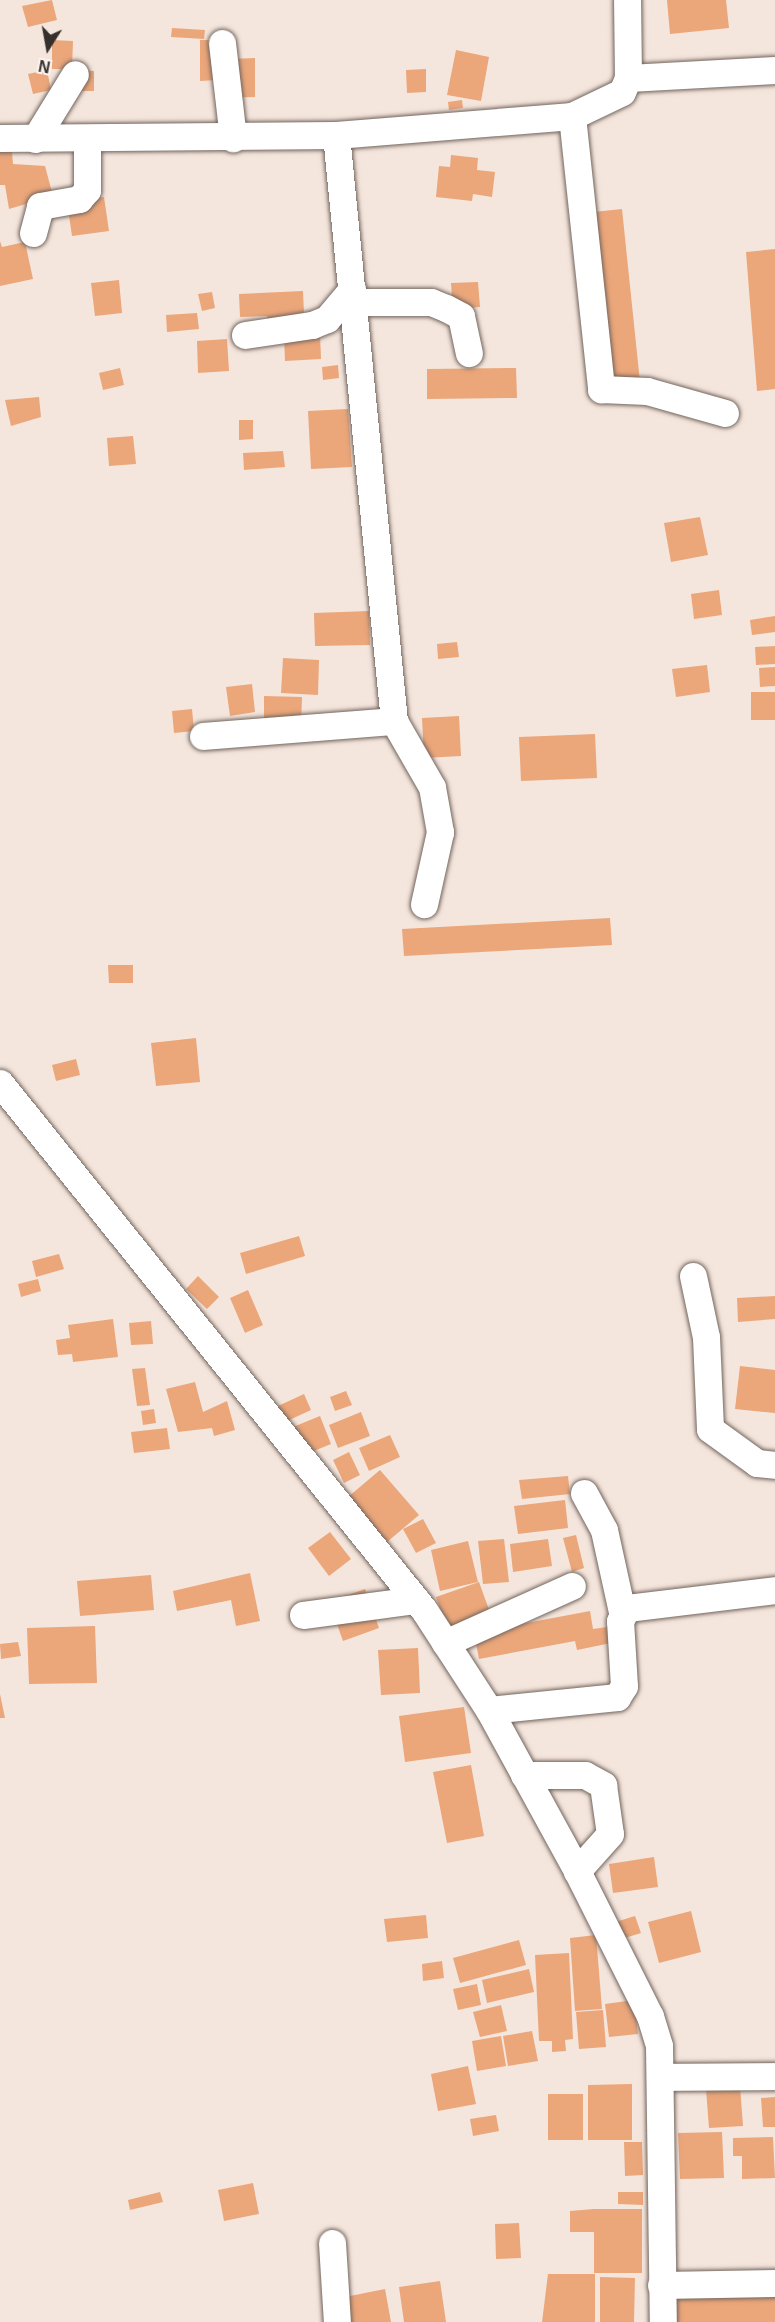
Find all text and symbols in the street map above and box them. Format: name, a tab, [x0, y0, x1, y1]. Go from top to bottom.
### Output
north arrow	[18, 18, 78, 78]
text: N	[37, 57, 52, 76]

